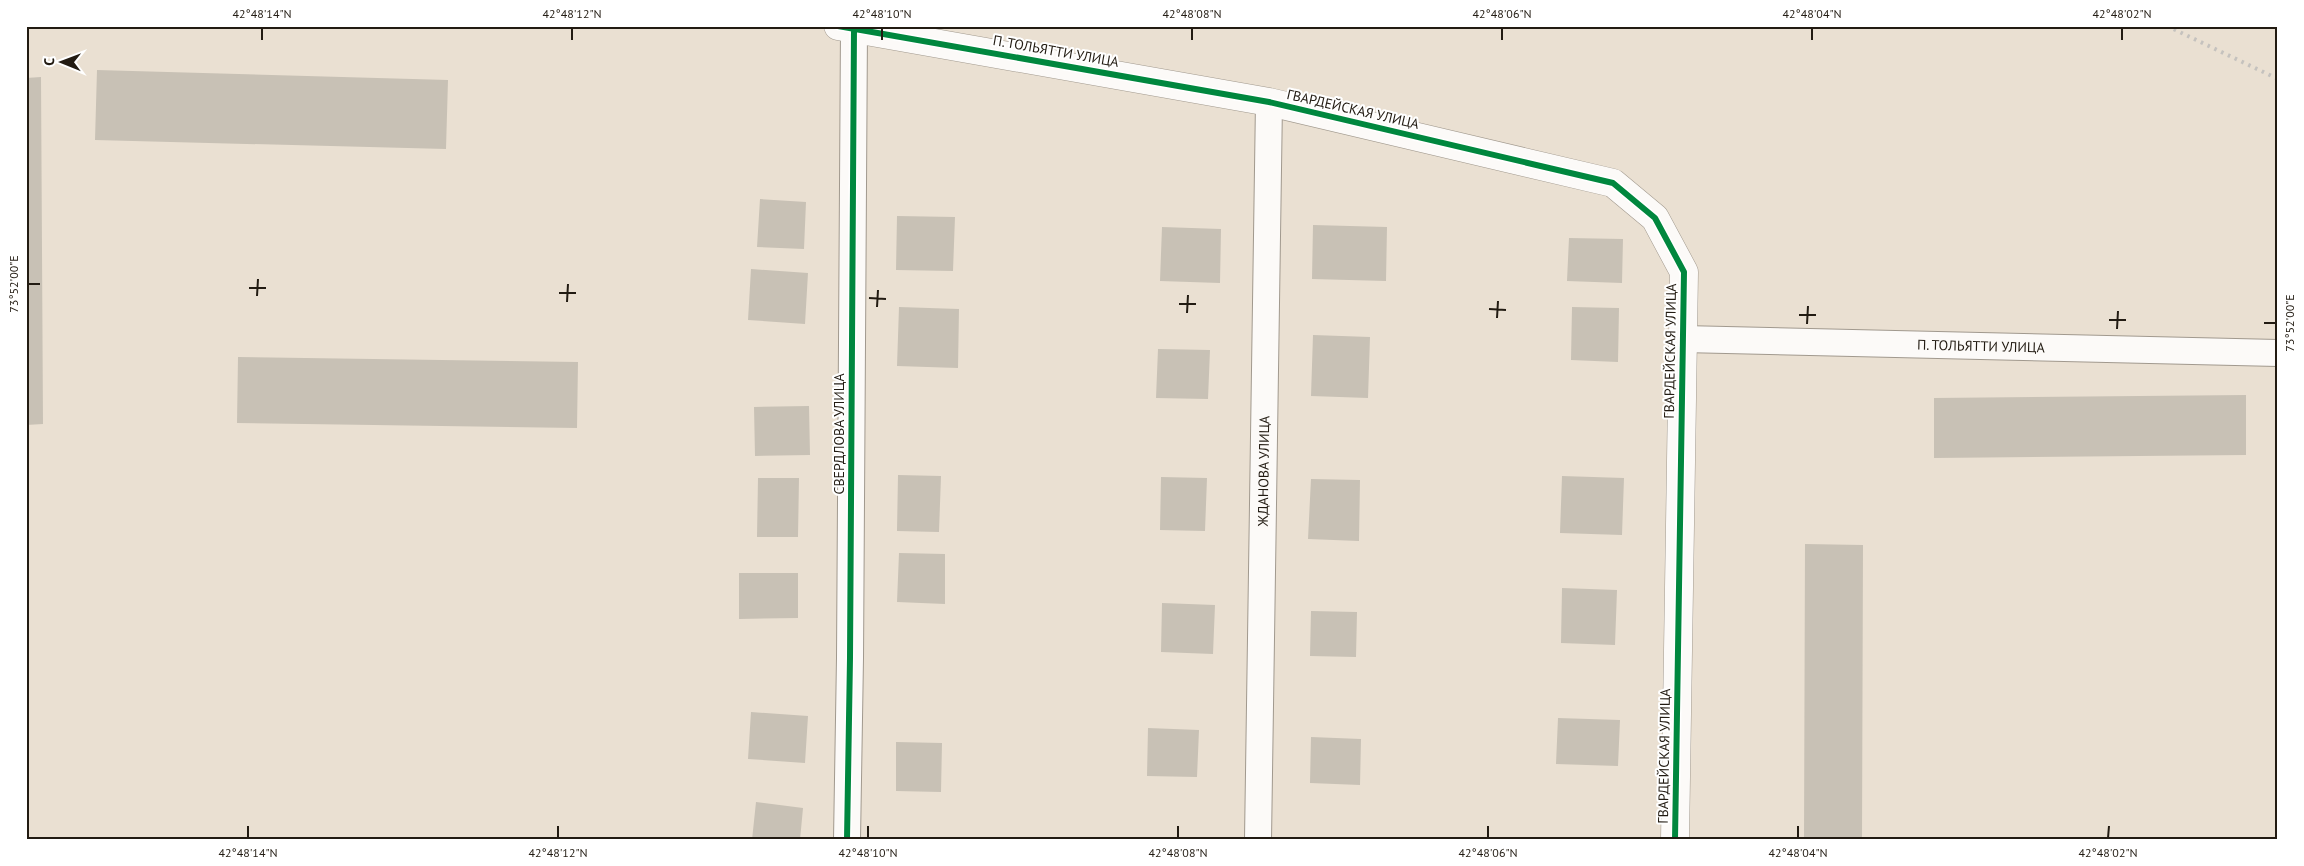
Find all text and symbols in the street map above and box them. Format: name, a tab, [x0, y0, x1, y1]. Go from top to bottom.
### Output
text: 42°48'14"N	[232, 6, 292, 21]
text: 42°48'12"N	[542, 6, 602, 21]
text: 42°48'10"N	[852, 6, 912, 21]
text: 42°48'08"N	[1162, 6, 1222, 21]
text: 42°48'06"N	[1472, 6, 1532, 21]
text: 42°48'04"N	[1782, 6, 1842, 21]
text: 42°48'02"N	[2092, 6, 2152, 21]
street label: П. ТОЛЬЯТТИ УЛИЦА	[992, 31, 1121, 71]
north arrow	[38, 38, 88, 88]
text: С	[40, 58, 58, 66]
street label: ГВАРДЕЙСКАЯ УЛИЦА	[1285, 85, 1422, 133]
text: 73°52'00"E	[6, 255, 21, 313]
street label: ГВАРДЕЙСКАЯ УЛИЦА	[1660, 282, 1680, 419]
text: 73°52'00"E	[2282, 294, 2297, 352]
street label: П. ТОЛЬЯТТИ УЛИЦА	[1917, 336, 2046, 357]
street label: СВЕРДЛОВА УЛИЦА	[830, 373, 848, 495]
street label: ЖДАНОВА УЛИЦА	[1254, 415, 1273, 528]
street label: ГВАРДЕЙСКАЯ УЛИЦА	[1654, 687, 1674, 824]
text: 42°48'14"N	[218, 845, 278, 860]
text: 42°48'12"N	[528, 845, 588, 860]
text: 42°48'10"N	[838, 845, 898, 860]
text: 42°48'08"N	[1148, 845, 1208, 860]
text: 42°48'06"N	[1458, 845, 1518, 860]
text: 42°48'04"N	[1768, 845, 1828, 860]
text: 42°48'02"N	[2078, 845, 2138, 860]

